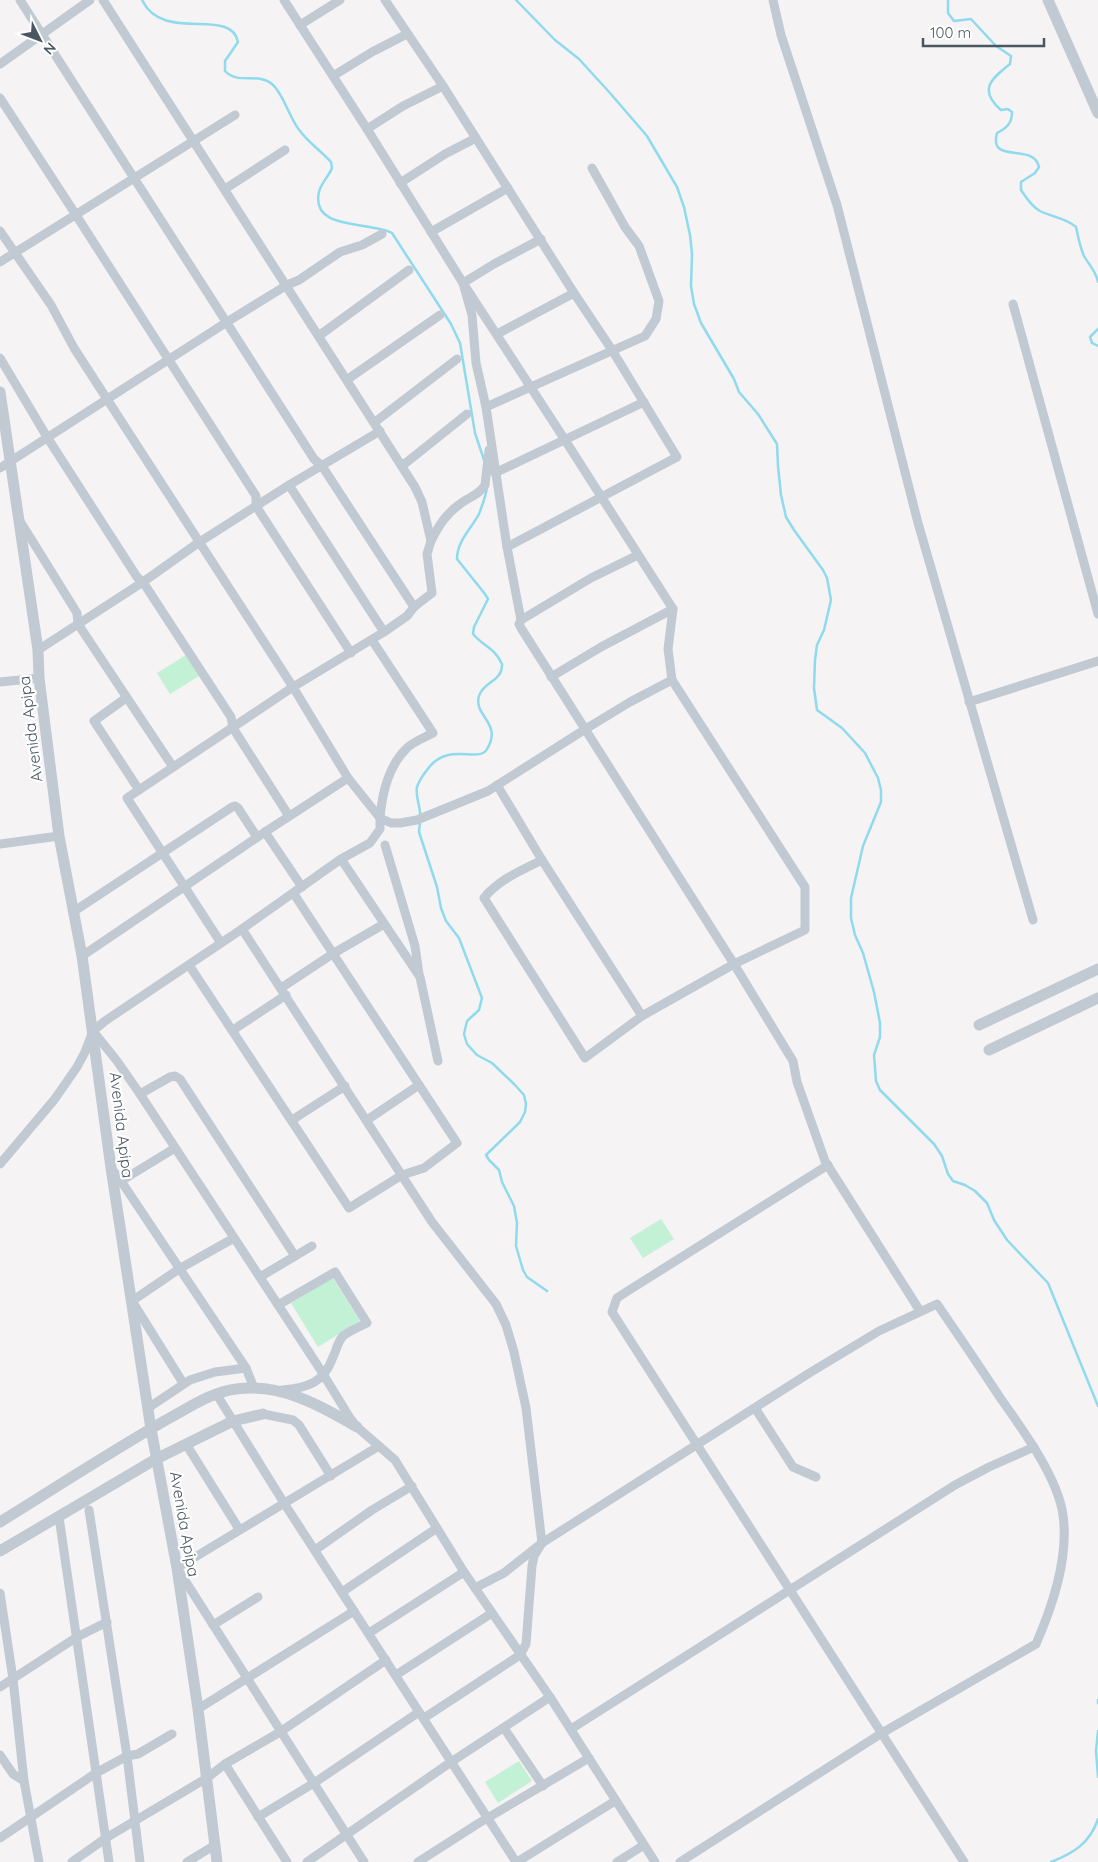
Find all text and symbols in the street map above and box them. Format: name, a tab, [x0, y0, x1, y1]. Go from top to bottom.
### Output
north arrow	[15, 15, 65, 65]
scale bar	[923, 15, 1044, 47]
text: 100 m	[930, 23, 971, 42]
text: N	[40, 39, 60, 59]
street label: Avenida Apipa	[14, 675, 46, 783]
street label: Avenida Apipa	[106, 1071, 138, 1179]
street label: Avenida Apipa	[166, 1470, 204, 1578]

